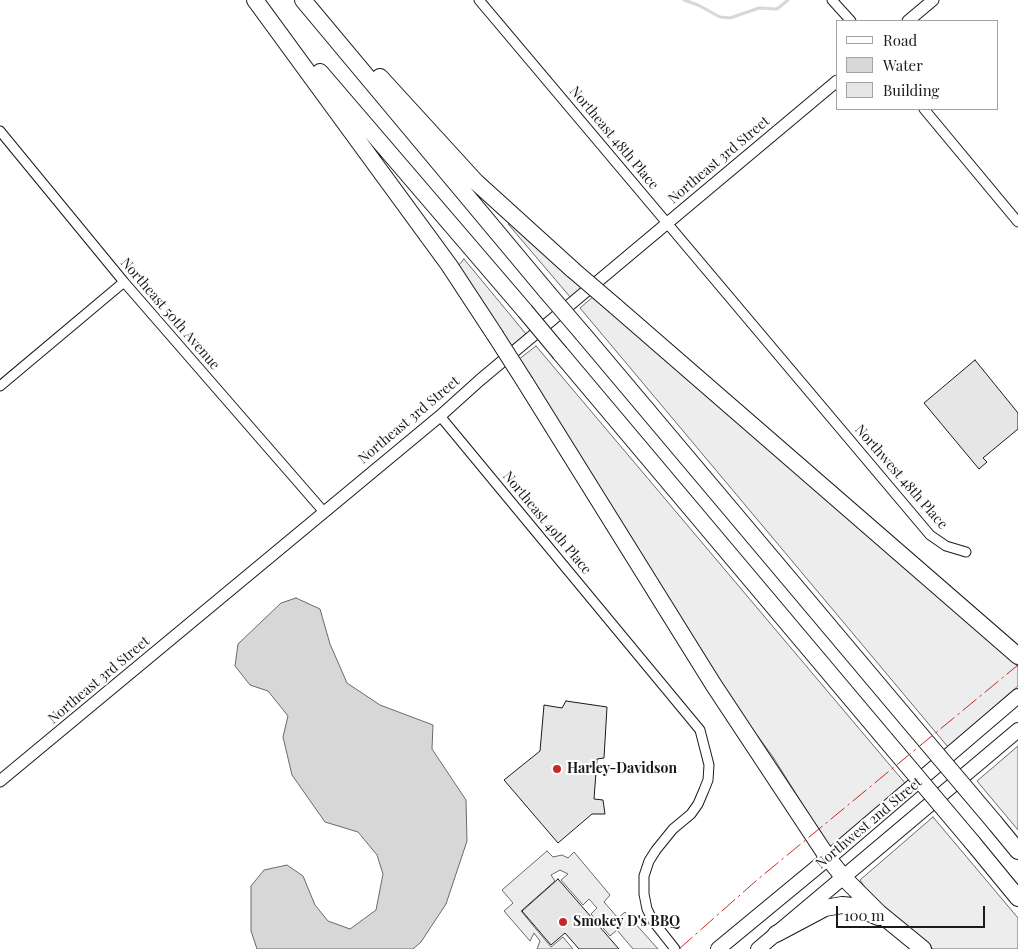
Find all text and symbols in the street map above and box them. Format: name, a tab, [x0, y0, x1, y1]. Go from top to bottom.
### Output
legend	[836, 20, 998, 110]
text: Road	[883, 30, 917, 50]
text: Water	[883, 55, 923, 75]
text: Building	[883, 80, 939, 100]
street label: Northeast 48th Place	[566, 83, 662, 193]
street label: Northeast 3rd Street	[665, 113, 773, 207]
street label: Northeast 50th Avenue	[117, 255, 223, 373]
street label: Northeast 3rd Street	[355, 373, 463, 467]
street label: Northwest 48th Place	[851, 421, 951, 533]
street label: Northeast 49th Place	[499, 468, 595, 578]
street label: Northeast 3rd Street	[45, 633, 153, 727]
place label: Harley-Davidson	[567, 761, 677, 777]
marker: Harley-Davidson	[551, 763, 563, 775]
street label: Northwest 2nd Street	[813, 774, 925, 872]
scale bar	[838, 896, 987, 928]
text: 100 m	[844, 905, 885, 925]
place label: Smokey D's BBQ	[573, 914, 680, 930]
marker: Smokey D's BBQ	[557, 916, 569, 928]

